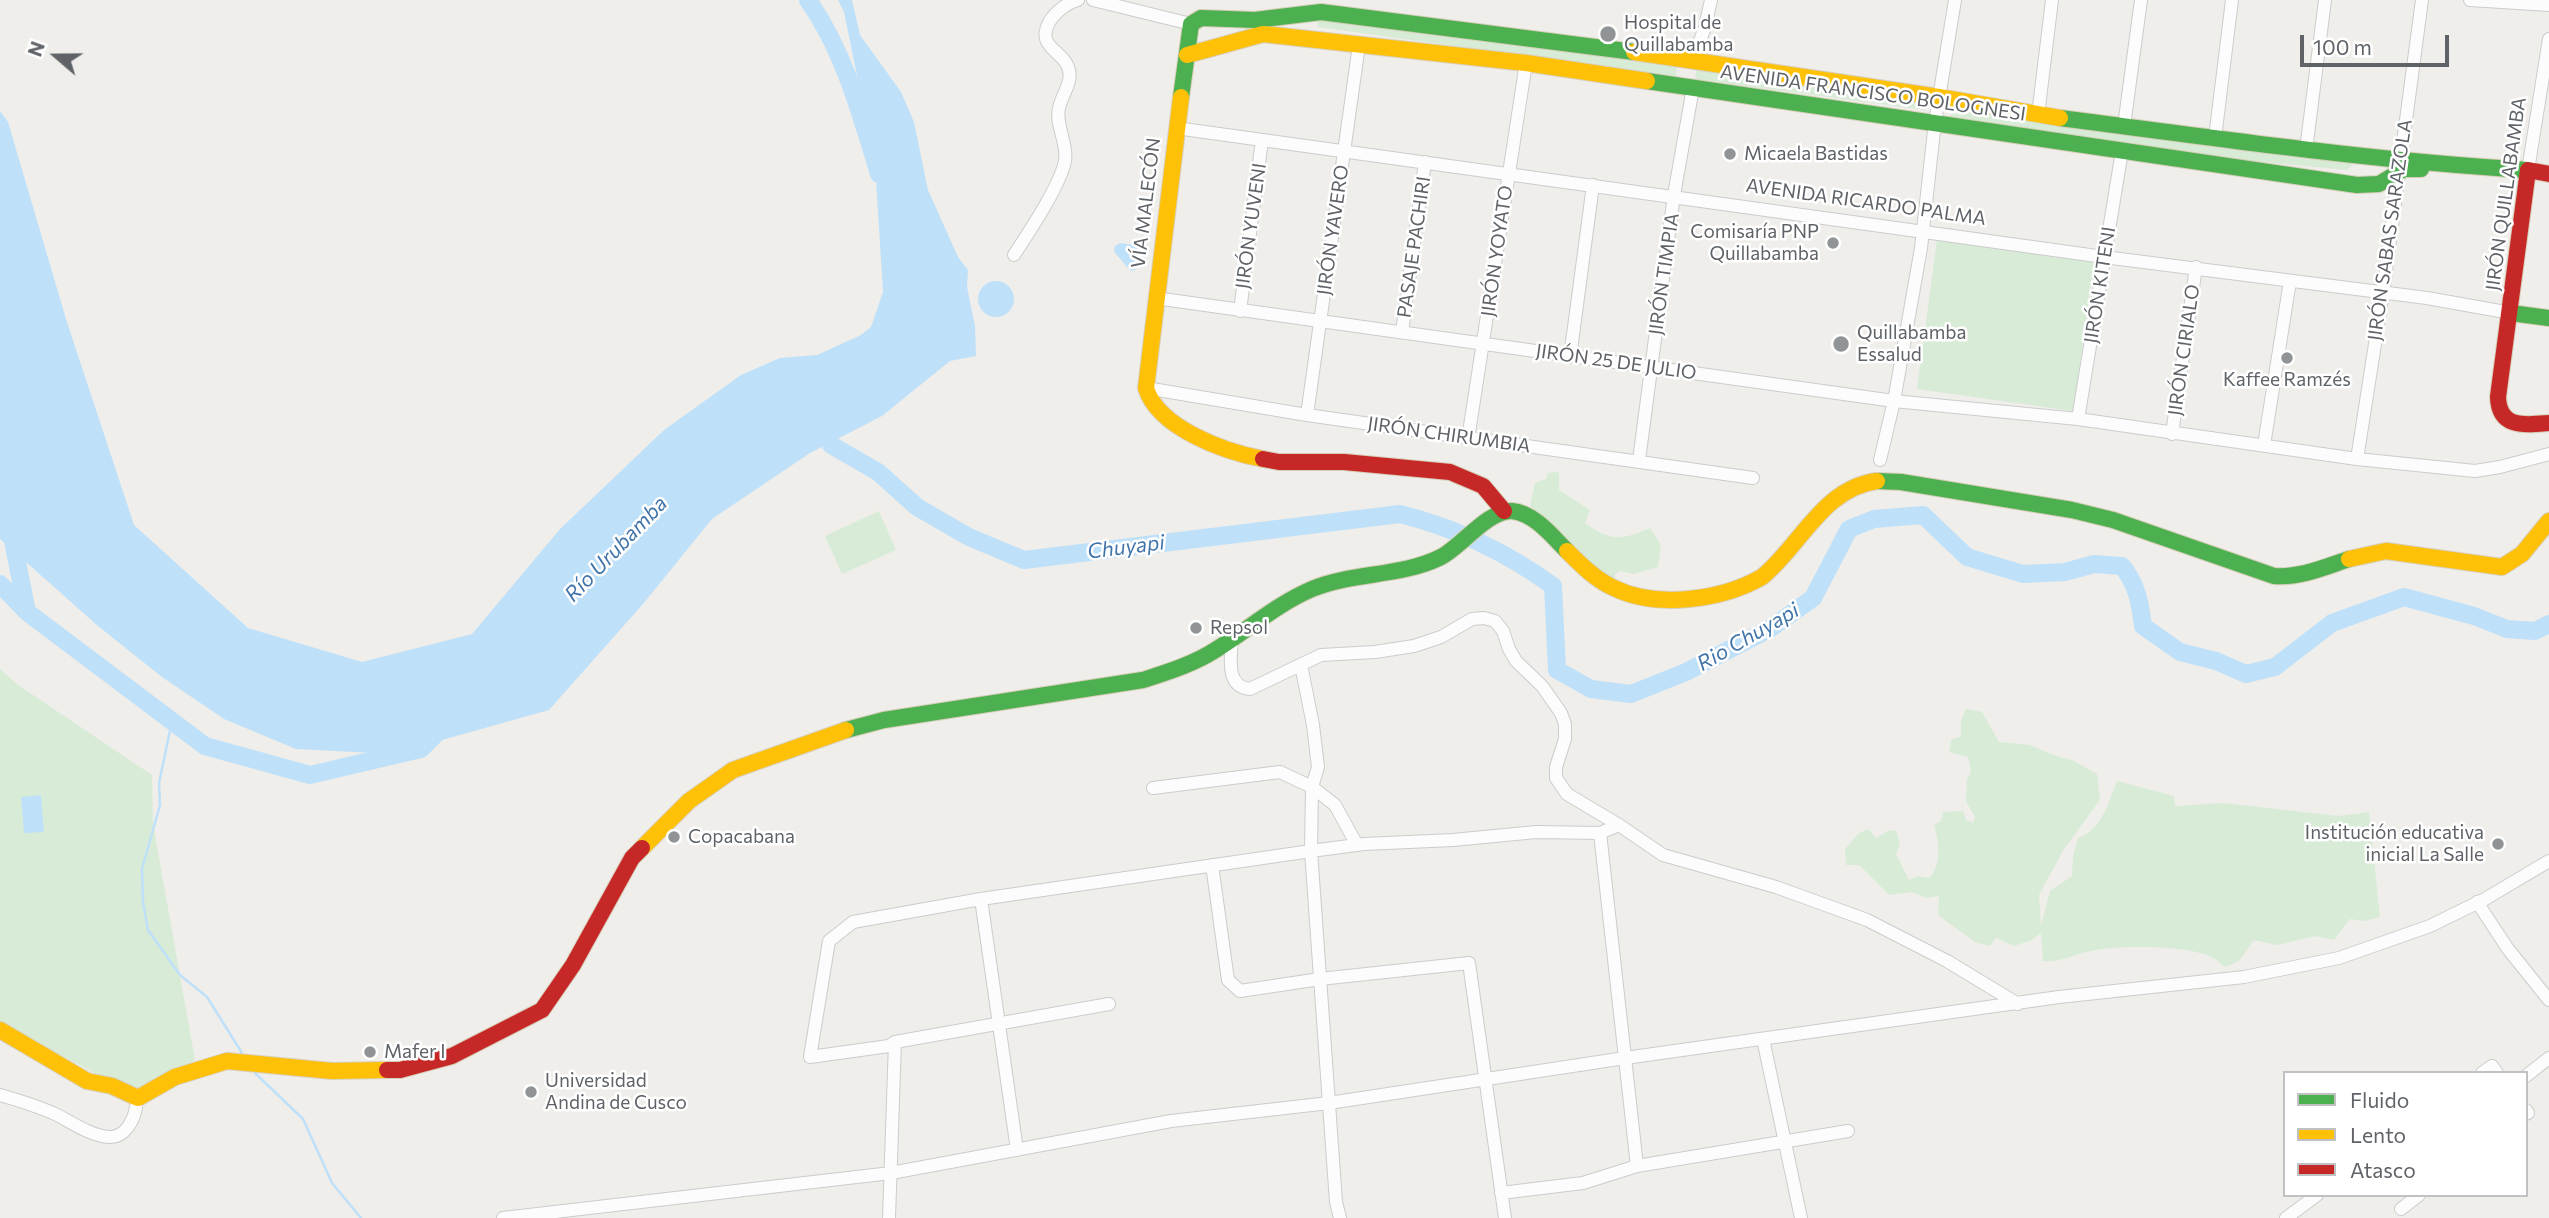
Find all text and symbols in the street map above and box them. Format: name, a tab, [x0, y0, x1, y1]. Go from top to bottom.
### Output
place label: Hospital de Quillabamba	[1624, 12, 1734, 56]
north arrow	[21, 21, 91, 91]
scale bar	[2304, 21, 2453, 65]
marker: Hospital de Quillabamba	[1598, 24, 1618, 44]
text: 100 m	[2313, 34, 2372, 59]
text: N	[23, 38, 49, 59]
street label: AVENIDA FRANCISCO BOLOGNESI	[1719, 60, 2027, 126]
street label: JIRÓN QUILLABAMBA	[2481, 96, 2531, 292]
street label: JIRÓN SABAS SARAZOLA	[2363, 118, 2417, 342]
street label: VÍA MALECÓN	[1127, 136, 1165, 270]
place label: Micaela Bastidas	[1744, 143, 1888, 165]
marker: Micaela Bastidas	[1722, 146, 1738, 162]
street label: JIRÓN YUVENI	[1231, 162, 1271, 290]
street label: JIRÓN YAVERO	[1313, 163, 1353, 297]
street label: AVENIDA RICARDO PALMA	[1745, 174, 1987, 230]
street label: PASAJE PACHIRI	[1393, 175, 1435, 319]
street label: JIRÓN YOYATO	[1476, 184, 1518, 318]
street label: JIRÓN TIMPIA	[1644, 212, 1684, 336]
place label: Comisaría PNP Quillabamba	[1690, 221, 1819, 265]
street label: JIRÓN KITENI	[2080, 225, 2120, 345]
marker: Comisaría PNP Quillabamba	[1825, 235, 1841, 251]
street label: JIRÓN CIRIALO	[2164, 283, 2204, 417]
place label: Quillabamba Essalud	[1857, 322, 1967, 366]
marker: Quillabamba Essalud	[1831, 334, 1851, 354]
street label: JIRÓN 25 DE JULIO	[1534, 339, 1698, 385]
marker: Kaffee Ramzés	[2279, 350, 2295, 366]
place label: Kaffee Ramzés	[2223, 369, 2351, 391]
street label: JIRÓN CHIRUMBIA	[1366, 412, 1532, 458]
water label: Río Urubamba	[559, 491, 673, 607]
water label: Chuyapi	[1086, 530, 1166, 564]
water label: Rio Chuyapi	[1692, 598, 1804, 676]
place label: Repsol	[1210, 617, 1268, 639]
marker: Repsol	[1188, 620, 1204, 636]
place label: Institución educativa inicial La Salle	[2305, 822, 2484, 866]
place label: Copacabana	[688, 826, 795, 848]
marker: Copacabana	[666, 829, 682, 845]
marker: Institución educativa inicial La Salle	[2490, 836, 2506, 852]
place label: Mafer I	[384, 1041, 446, 1063]
marker: Mafer I	[362, 1044, 378, 1060]
place label: Universidad Andina de Cusco	[545, 1070, 687, 1114]
legend	[2283, 1071, 2528, 1197]
marker: Universidad Andina de Cusco	[523, 1084, 539, 1100]
text: Fluido	[2350, 1087, 2409, 1112]
text: Lento	[2350, 1122, 2406, 1147]
text: Atasco	[2350, 1157, 2416, 1182]

